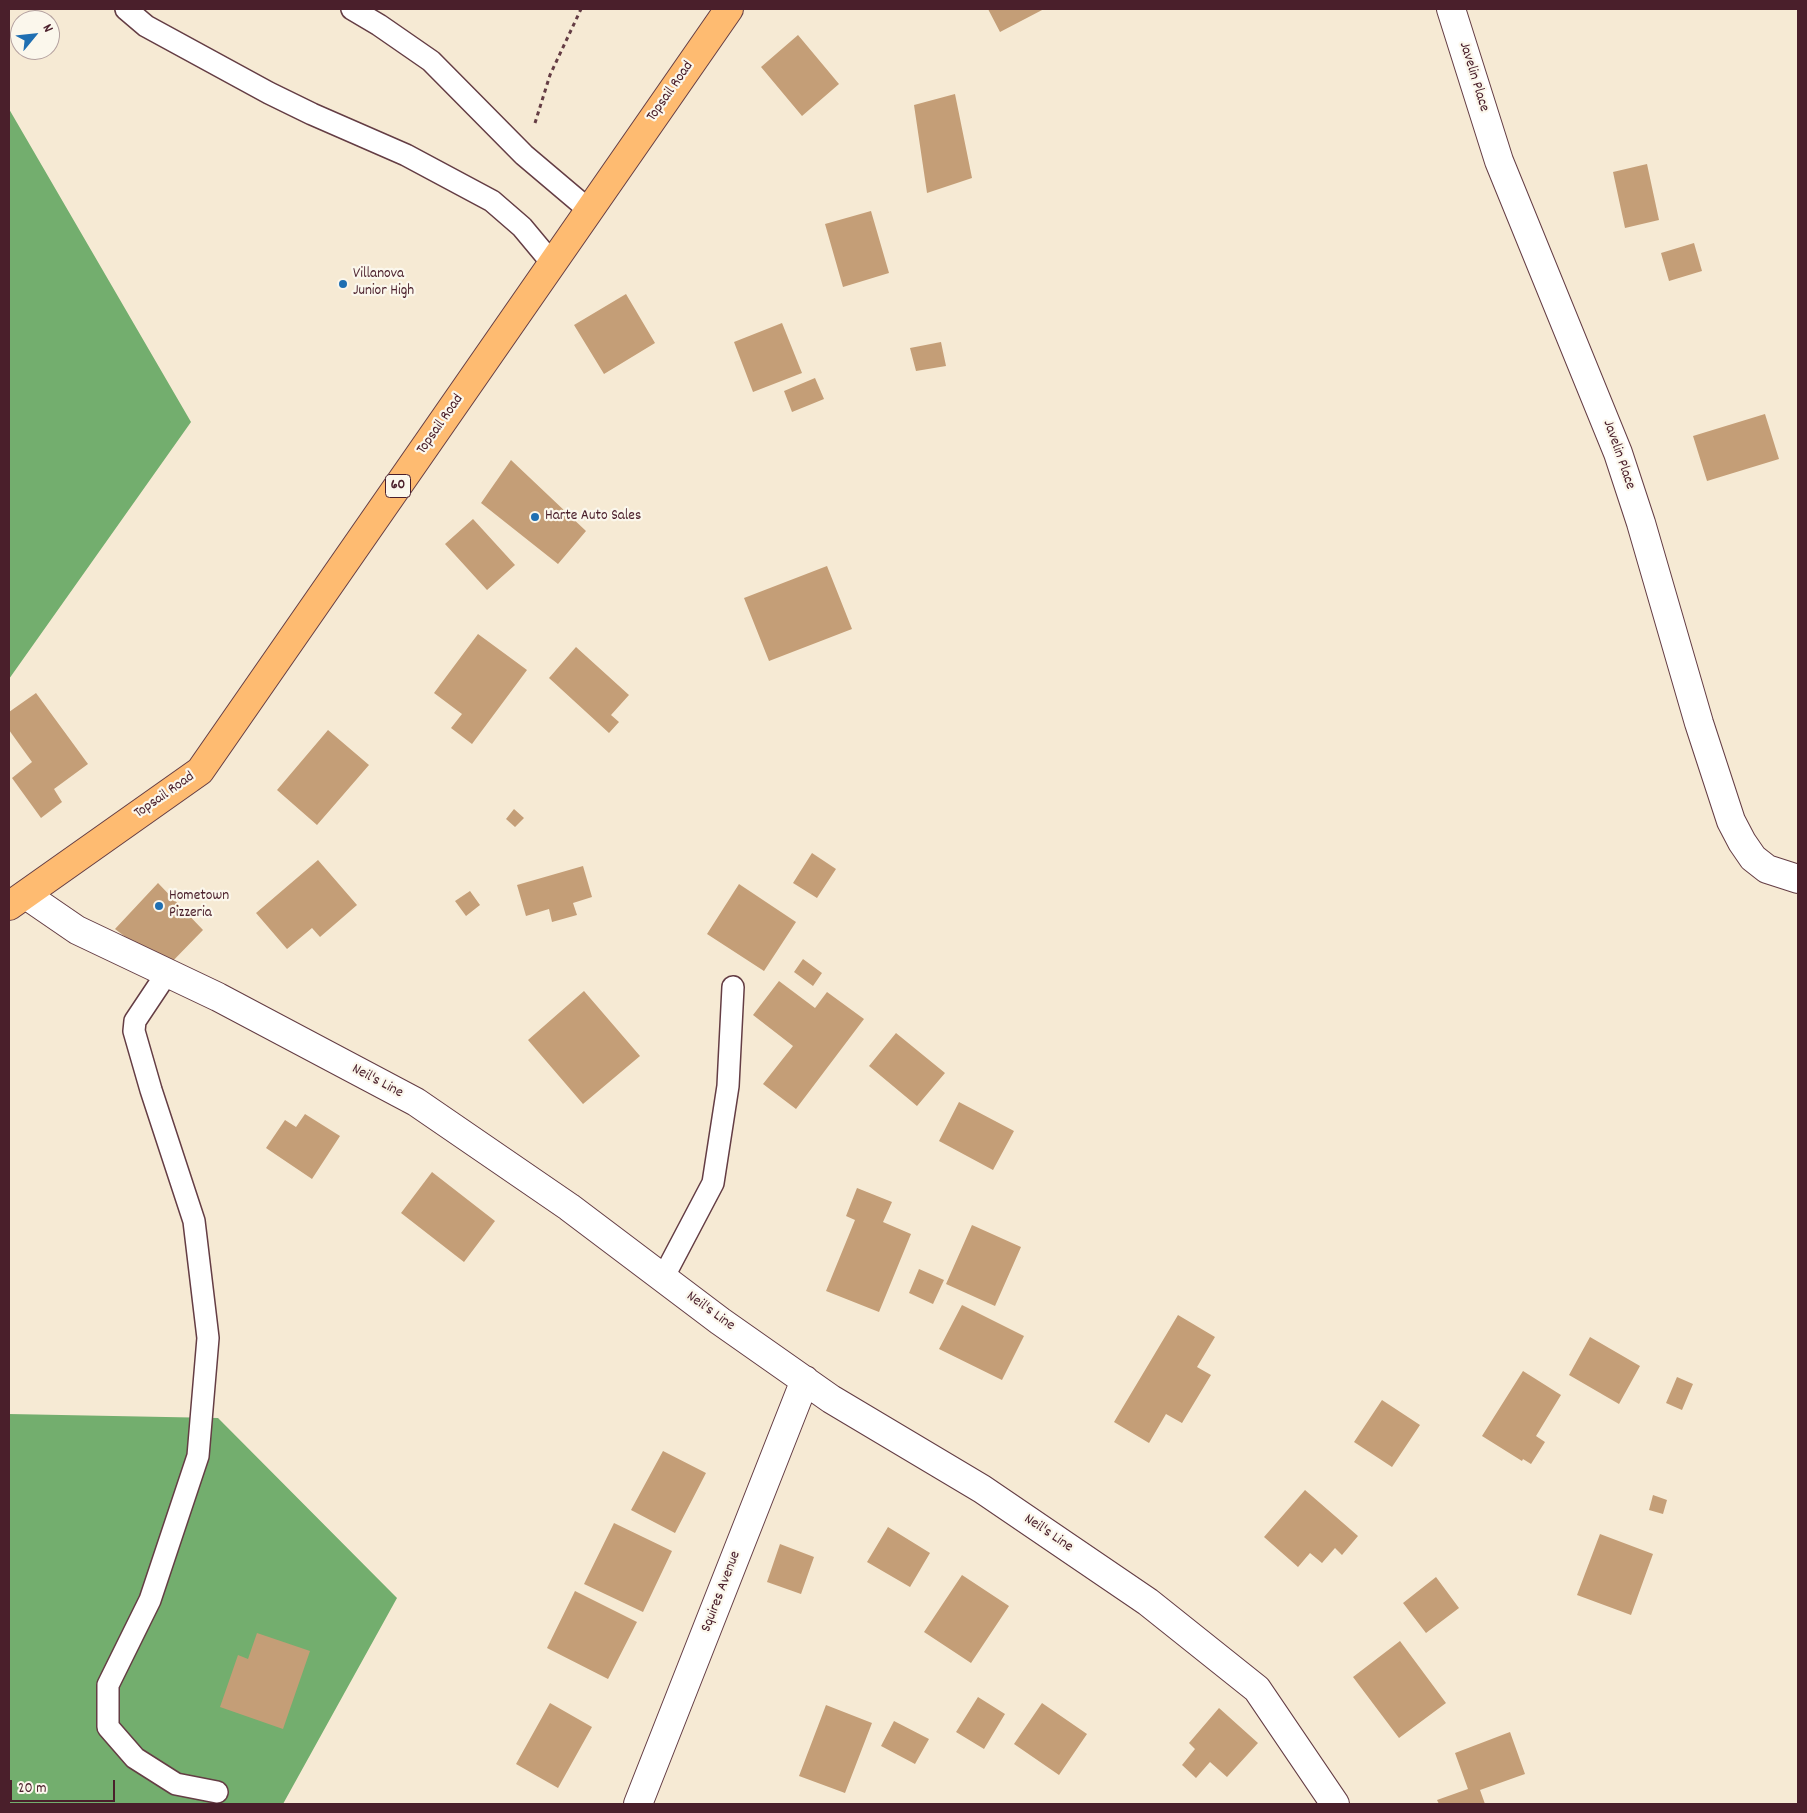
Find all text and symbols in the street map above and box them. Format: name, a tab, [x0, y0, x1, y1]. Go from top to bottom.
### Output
north arrow	[10, 10, 60, 60]
text: N	[37, 21, 58, 36]
street label: Javelin Place	[1454, 40, 1492, 114]
street label: Topsail Road	[644, 58, 698, 126]
place label: Villanova Junior High	[353, 266, 414, 301]
marker: Villanova Junior High	[337, 278, 349, 290]
street label: Topsail Road	[414, 391, 468, 459]
street label: Javelin Place	[1598, 418, 1638, 492]
road number: 60	[386, 474, 410, 498]
place label: Harte Auto Sales	[545, 508, 641, 526]
marker: Harte Auto Sales	[529, 511, 541, 523]
street label: Topsail Road	[131, 769, 199, 823]
place label: Hometown Pizzeria	[169, 888, 229, 923]
marker: Hometown Pizzeria	[153, 900, 165, 912]
street label: Neil's Line	[348, 1061, 406, 1103]
street label: Neil's Line	[682, 1288, 738, 1336]
street label: Neil's Line	[1020, 1511, 1076, 1557]
street label: Squires Avenue	[698, 1549, 746, 1635]
scale bar	[12, 1770, 118, 1802]
text: 20 m	[18, 1778, 46, 1800]

